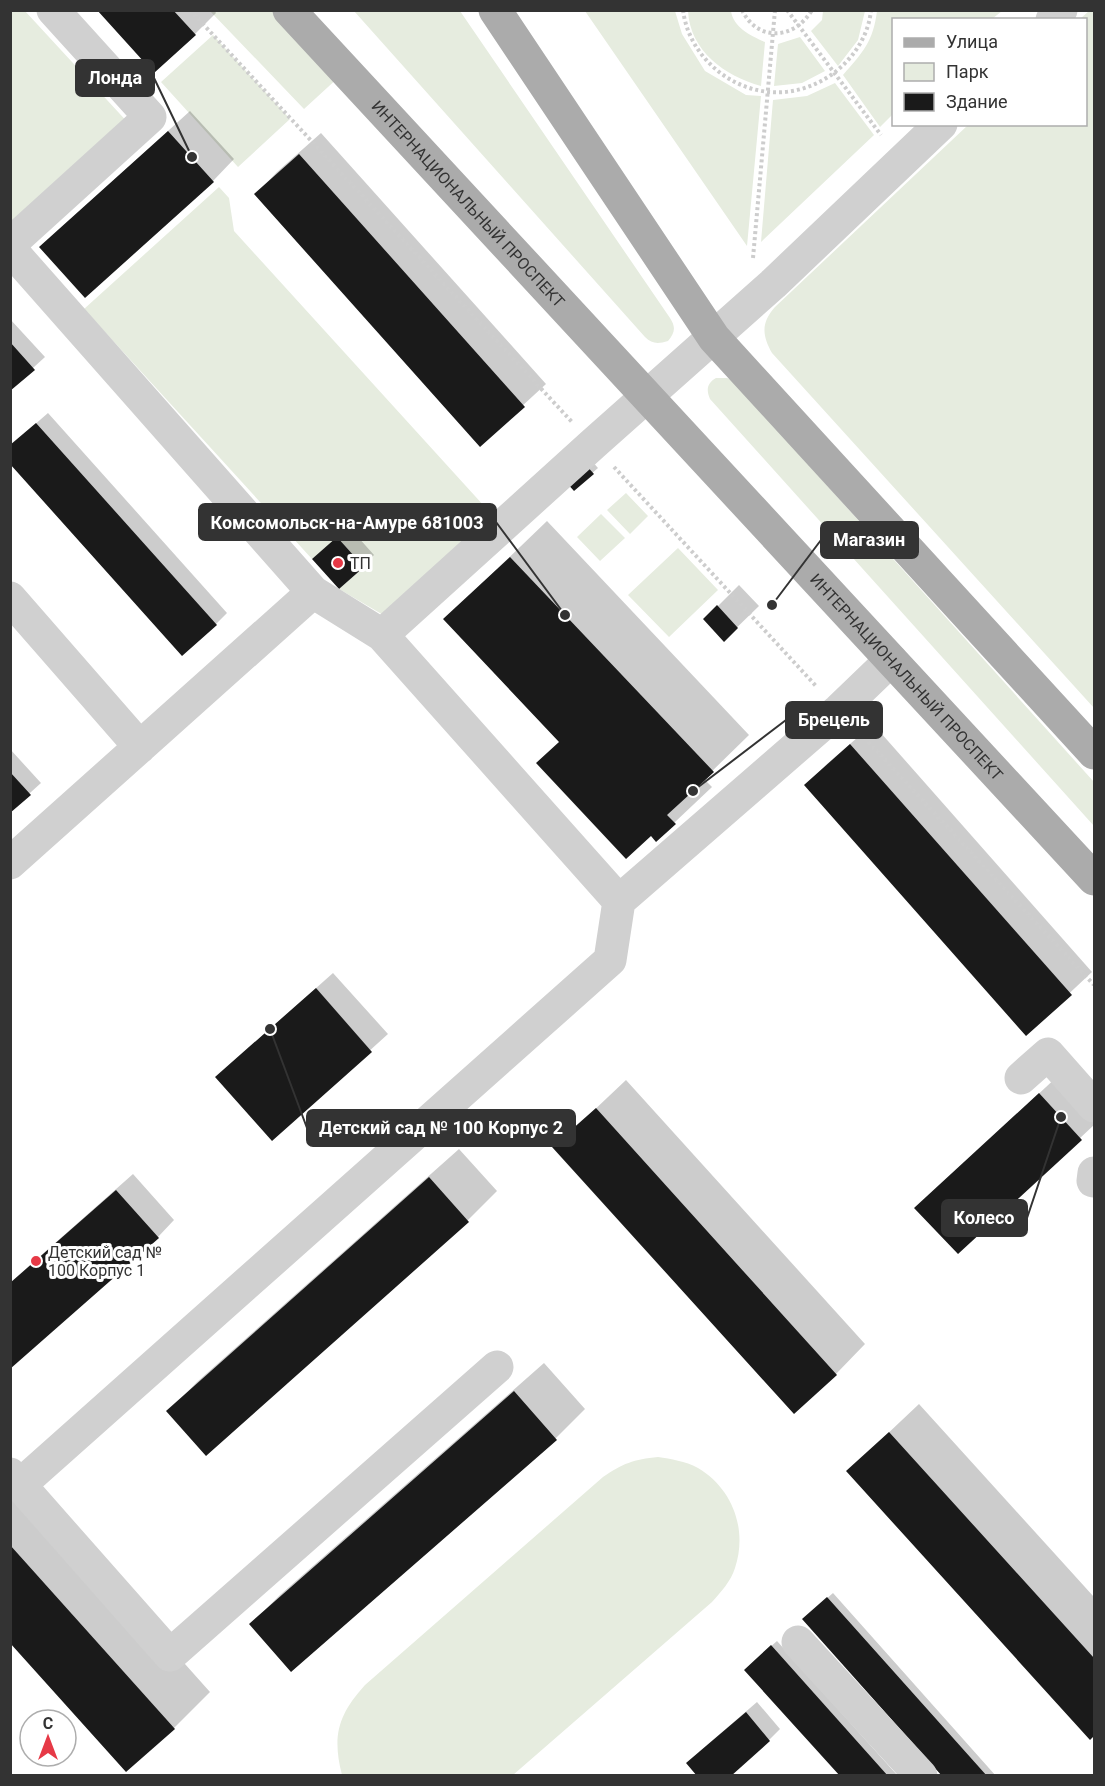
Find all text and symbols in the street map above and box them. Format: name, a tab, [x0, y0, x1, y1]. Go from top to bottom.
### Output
legend	[892, 18, 1087, 126]
text: Улица	[946, 31, 998, 52]
callout: Лонда	[76, 60, 154, 96]
text: Парк	[946, 61, 989, 82]
text: Лонда	[88, 67, 142, 88]
text: Здание	[946, 91, 1008, 112]
street label: ИНТЕРНАЦИОНАЛЬНЫЙ ПРОСПЕКТ	[368, 97, 569, 312]
callout: Комсомольск-на-Амуре 681003	[199, 504, 496, 540]
text: Комсомольск-на-Амуре 681003	[210, 512, 484, 533]
callout: Магазин	[821, 522, 918, 558]
text: Магазин	[833, 529, 905, 550]
place label: ТП	[350, 554, 371, 573]
marker: ТП	[331, 556, 345, 570]
street label: ИНТЕРНАЦИОНАЛЬНЫЙ ПРОСПЕКТ	[806, 570, 1007, 785]
callout: Брецель	[786, 702, 882, 738]
text: Брецель	[798, 709, 870, 730]
callout: Детский сад № 100 Корпус 2	[307, 1110, 575, 1146]
text: Детский сад № 100 Корпус 2	[319, 1117, 563, 1138]
callout: Колесо	[942, 1200, 1027, 1236]
text: Колесо	[954, 1207, 1014, 1228]
place label: Детский сад № 100 Корпус 1	[48, 1243, 162, 1280]
marker: Детский сад № 100 Корпус 1	[29, 1254, 43, 1268]
north arrow	[18, 1708, 78, 1768]
text: С	[43, 1714, 53, 1733]

